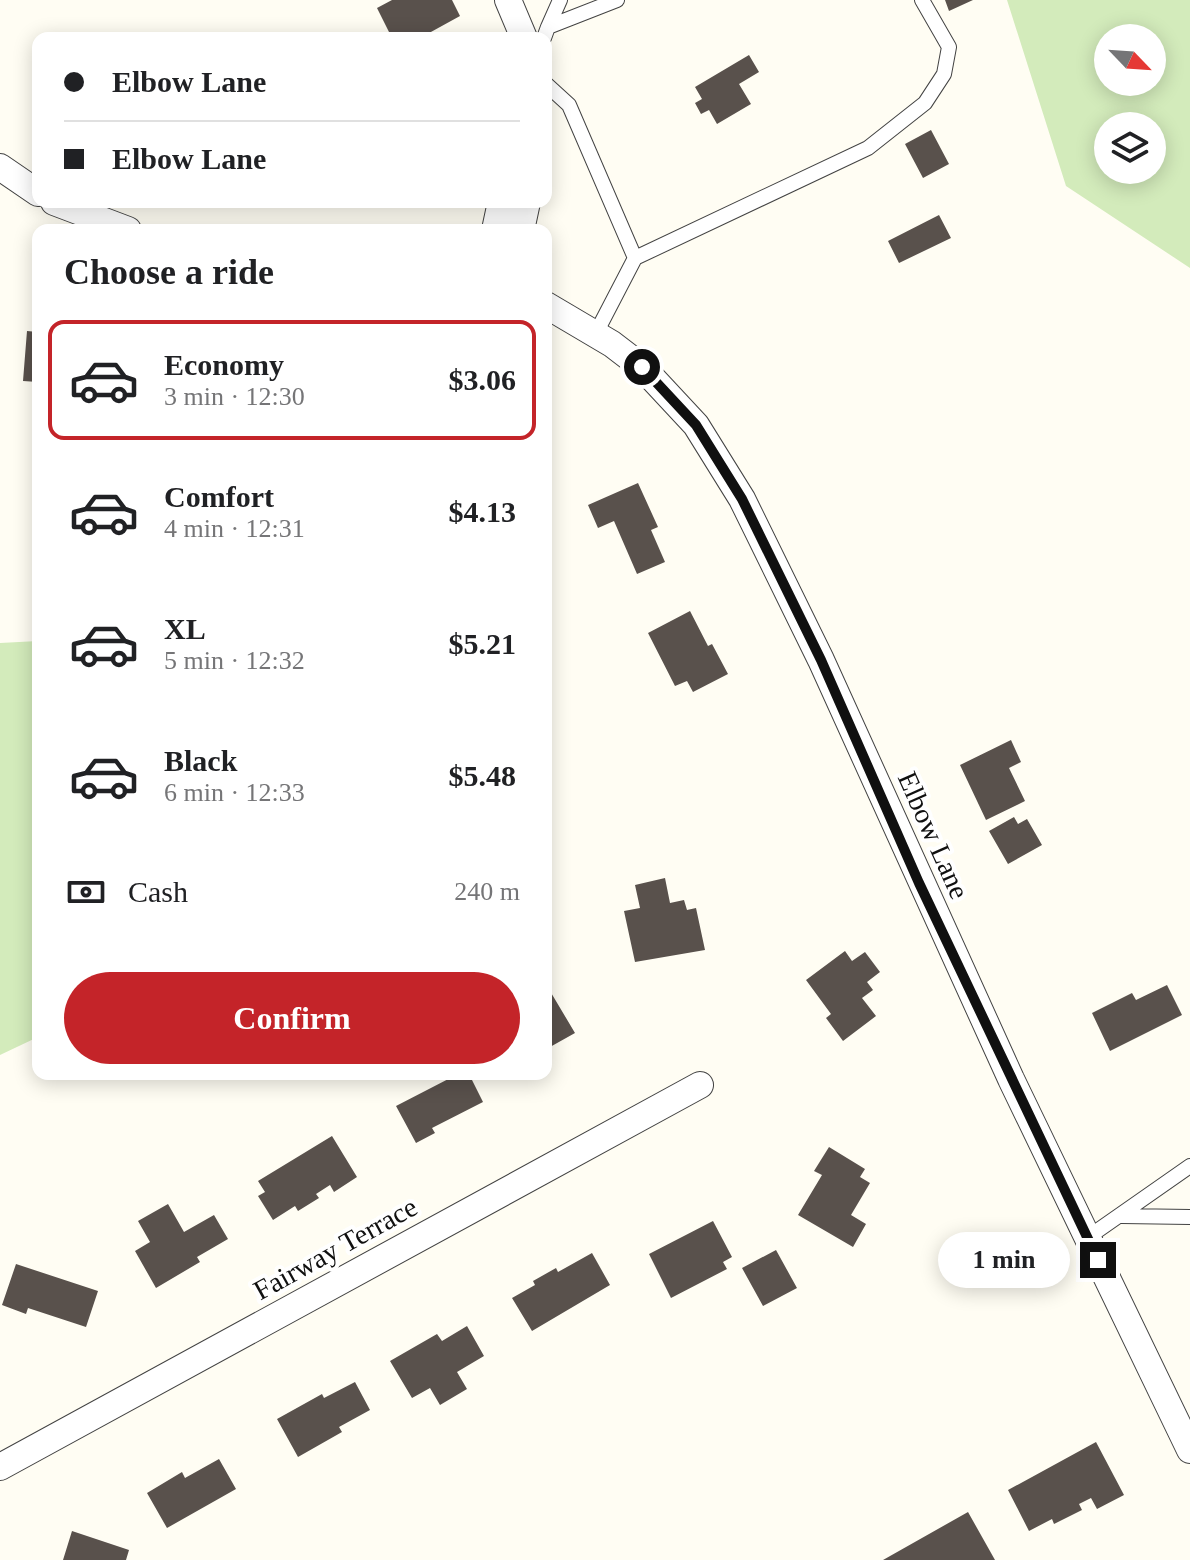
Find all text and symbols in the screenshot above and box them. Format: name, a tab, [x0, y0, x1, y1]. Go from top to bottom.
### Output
north arrow	[1094, 24, 1166, 96]
map controls	[1094, 24, 1166, 184]
text: Elbow Lane	[112, 65, 266, 98]
button: layers	[1094, 112, 1166, 184]
text: Elbow Lane	[112, 142, 266, 175]
text: Choose a ride	[64, 252, 274, 292]
icon: car	[68, 344, 140, 416]
text: Economy	[164, 348, 284, 381]
route start	[624, 349, 660, 385]
text: $3.06	[449, 363, 516, 396]
text: 3 min · 12:30	[164, 382, 305, 411]
icon: car	[68, 476, 140, 548]
text: Comfort	[164, 480, 274, 513]
text: $4.13	[449, 495, 516, 528]
text: 4 min · 12:31	[164, 514, 305, 543]
icon: car	[68, 608, 140, 680]
text: XL	[164, 612, 206, 645]
text: $5.21	[449, 627, 516, 660]
text: 5 min · 12:32	[164, 646, 305, 675]
icon: car	[68, 740, 140, 812]
text: Black	[164, 744, 237, 777]
text: $5.48	[449, 759, 516, 792]
street label: Elbow Lane	[892, 767, 975, 904]
text: 6 min · 12:33	[164, 778, 305, 807]
icon: cash	[64, 870, 108, 914]
text: Cash	[128, 875, 188, 908]
text: 240 m	[454, 877, 520, 906]
button: Confirm	[64, 972, 520, 1064]
street label: Fairway Terrace	[248, 1191, 422, 1306]
callout: 1 min	[938, 1232, 1070, 1288]
route end	[1080, 1242, 1116, 1278]
text: 1 min	[973, 1245, 1035, 1274]

